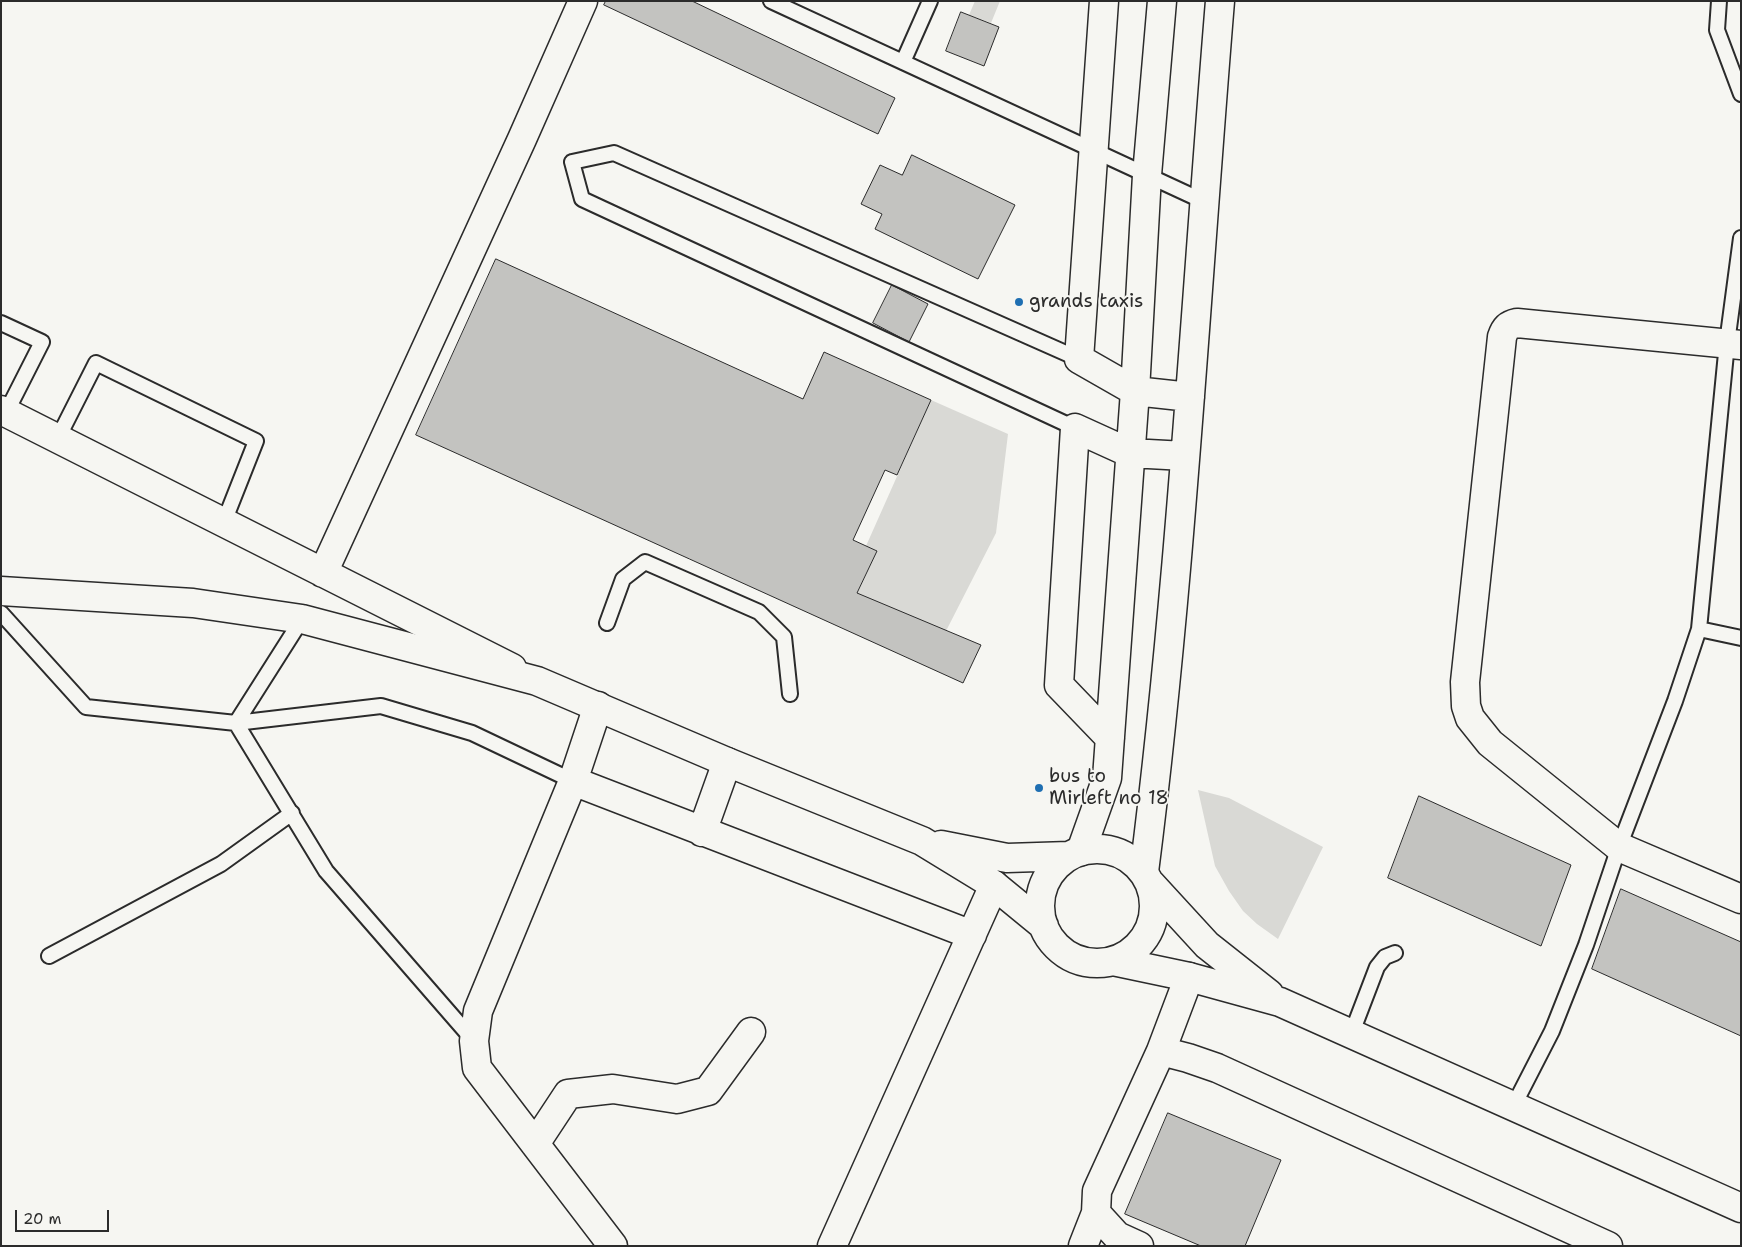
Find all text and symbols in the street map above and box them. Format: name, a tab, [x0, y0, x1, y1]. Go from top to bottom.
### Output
place label: grands taxis	[1029, 291, 1143, 313]
marker: grands taxis	[1013, 296, 1025, 308]
place label: bus to Mirleft no 18	[1049, 766, 1169, 810]
marker: bus to Mirleft no 18	[1033, 782, 1045, 794]
scale bar	[18, 1200, 111, 1232]
text: 20 m	[23, 1209, 62, 1229]

